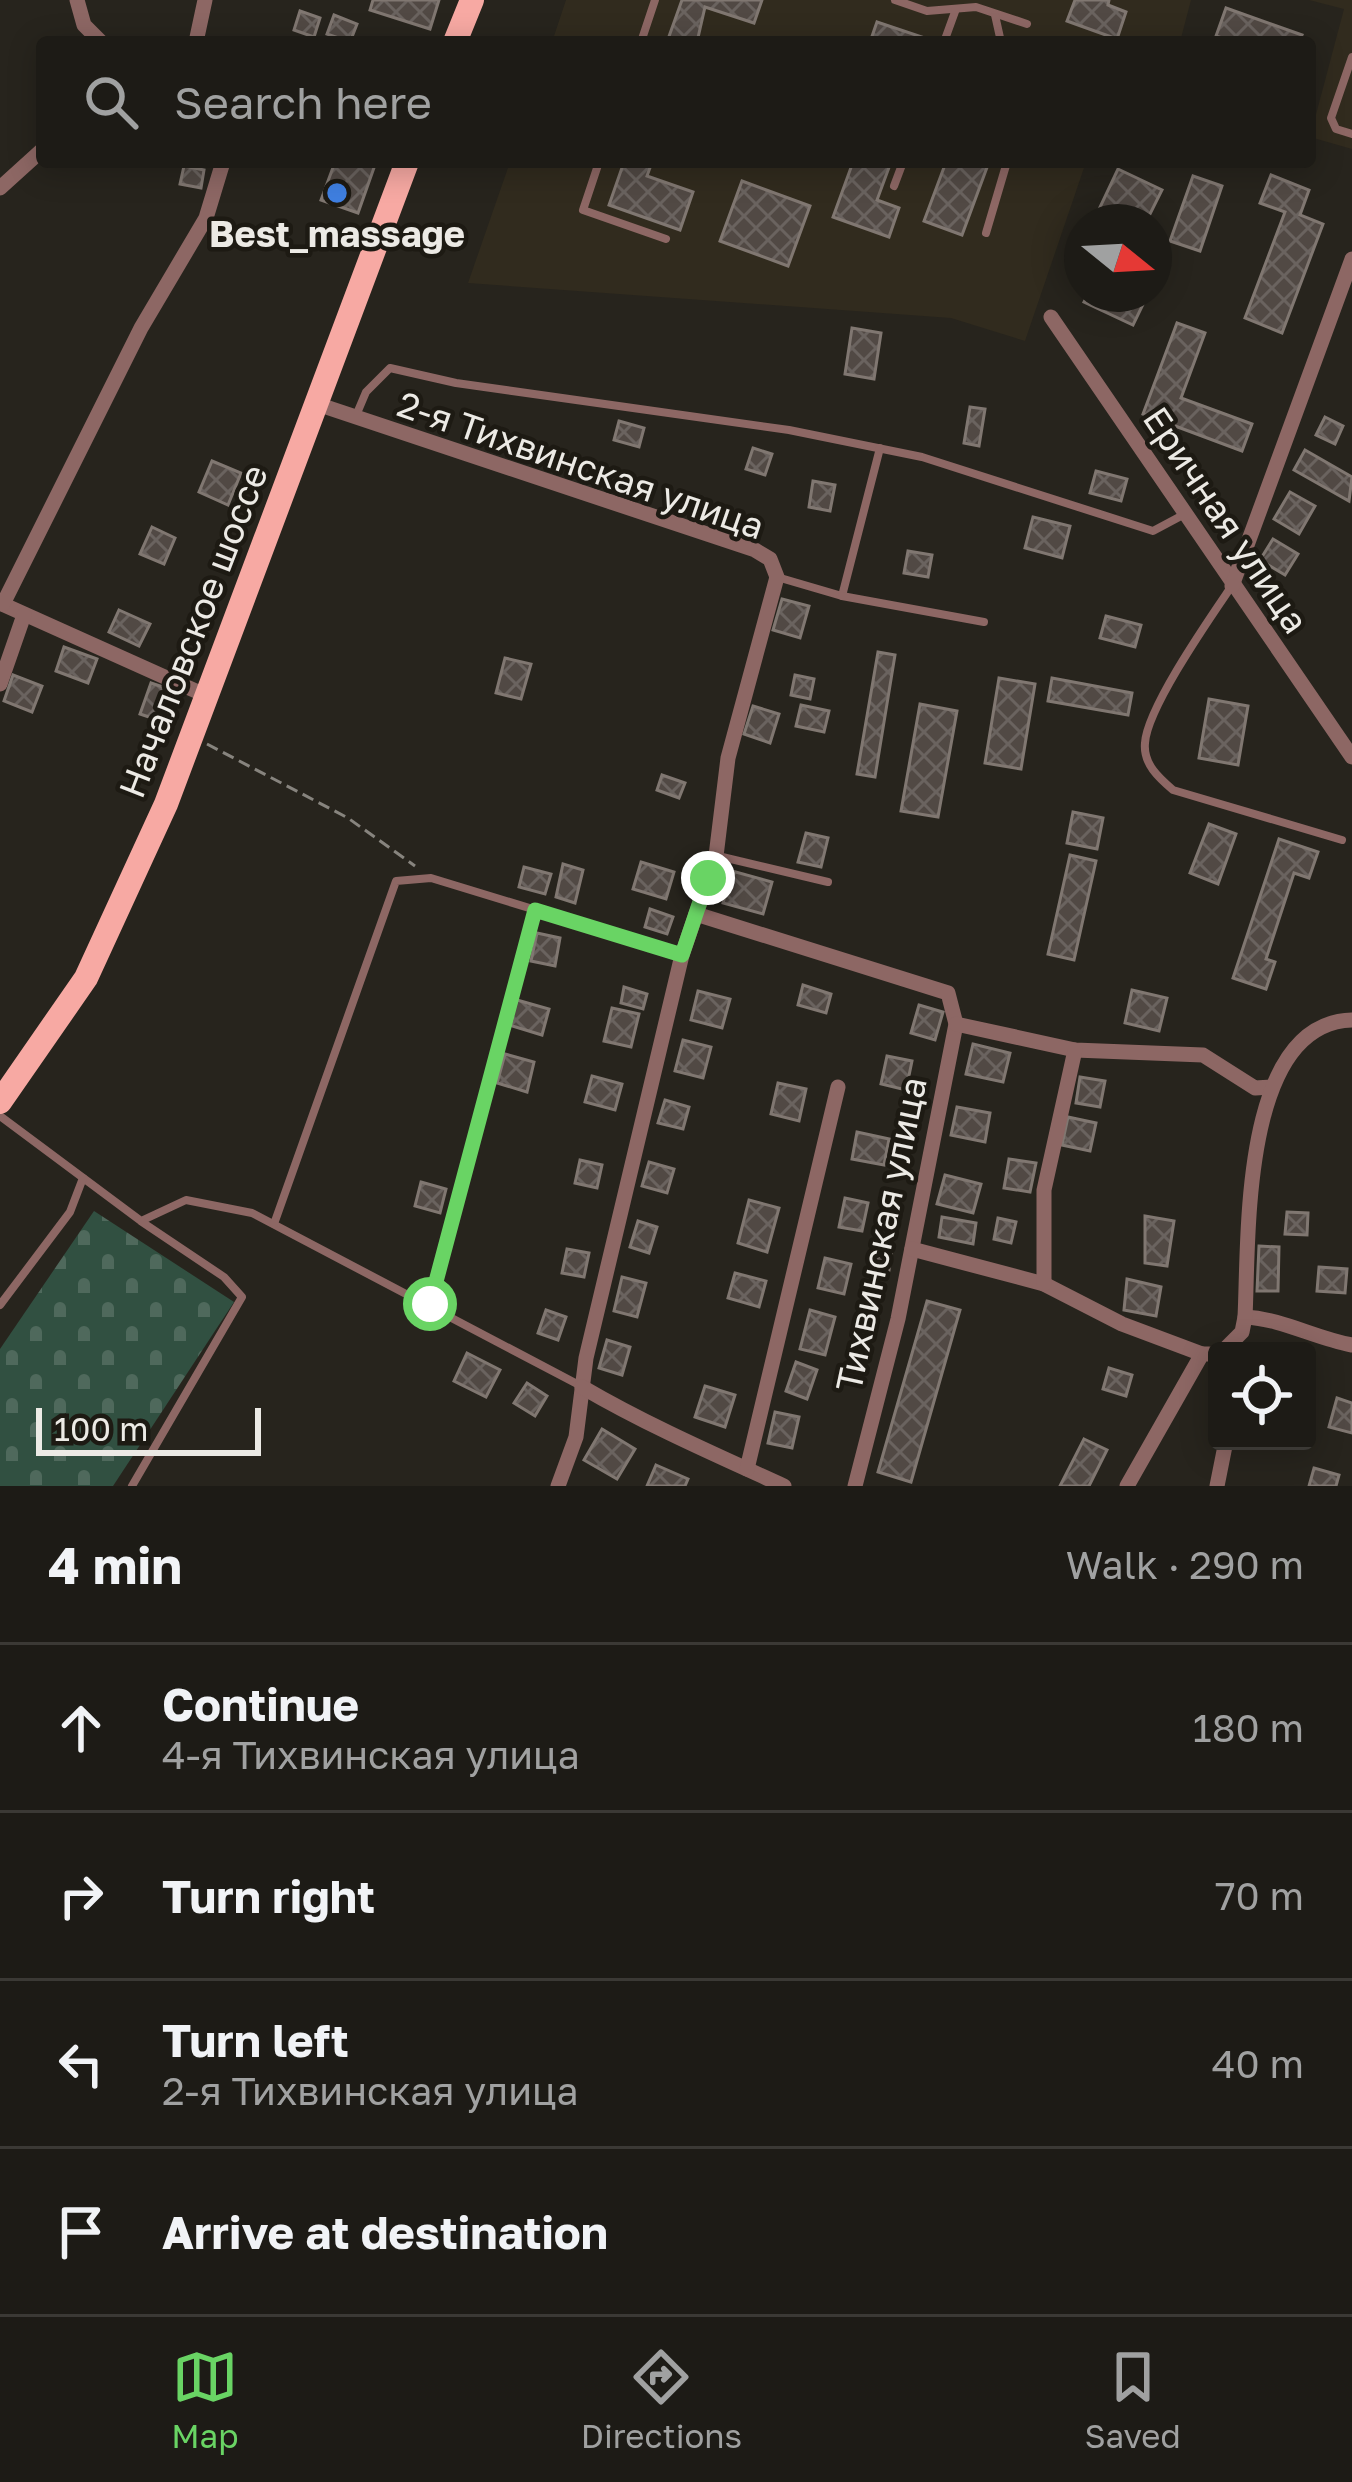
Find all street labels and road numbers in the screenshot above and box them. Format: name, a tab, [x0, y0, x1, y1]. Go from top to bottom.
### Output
street label: 2-я Тихвинская улица	[392, 382, 770, 547]
street label: Еричная улица	[1135, 399, 1318, 641]
street label: Началовское шоссе	[109, 458, 276, 803]
street label: Тихвинская улица	[826, 1073, 935, 1395]

